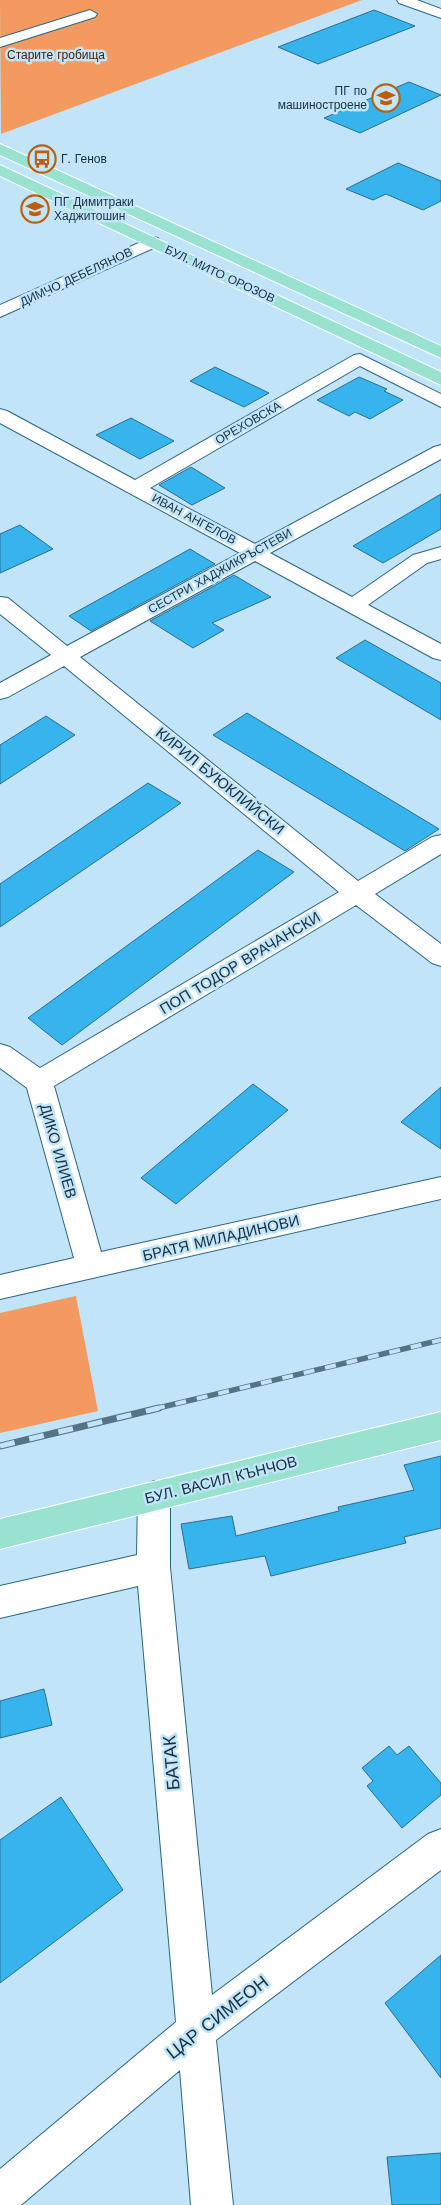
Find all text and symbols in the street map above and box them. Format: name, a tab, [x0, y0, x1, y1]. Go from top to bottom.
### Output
park label: Старите гробища	[7, 48, 105, 62]
school or university icon: ПГ по машиностроене	[371, 83, 401, 113]
place label: ПГ по машиностроене	[278, 84, 367, 112]
bus stop icon: Г. Генов	[27, 144, 57, 174]
place label: Г. Генов	[61, 152, 107, 166]
school or university icon: ПГ Димитраки Хаджитошин	[20, 194, 50, 224]
place label: ПГ Димитраки Хаджитошин	[54, 195, 134, 223]
street label: БУЛ. МИТО ОРОЗОВ	[163, 242, 277, 306]
street label: ДИМЧО ДЕБЕЛЯНОВ	[17, 245, 135, 309]
street label: ОРЕХОВСКА	[213, 399, 283, 447]
street label: ИВАН АНГЕЛОВ	[149, 491, 239, 547]
street label: СЕСТРИ ХАДЖИКРЪСТЕВИ	[146, 526, 294, 616]
street label: КИРИЛ БУЮКЛИЙСКИ	[152, 724, 288, 838]
street label: ПОП ТОДОР ВРАЧАНСКИ	[156, 908, 324, 1018]
street label: ДИКО ИЛИЕВ	[36, 1102, 80, 1200]
street label: БРАТЯ МИЛАДИНОВИ	[141, 1211, 301, 1265]
street label: БУЛ. ВАСИЛ КЪНЧОВ	[143, 1452, 299, 1508]
street label: БАТАК	[158, 1734, 184, 1791]
street label: ЦАР СИМЕОН	[162, 1971, 272, 2063]

